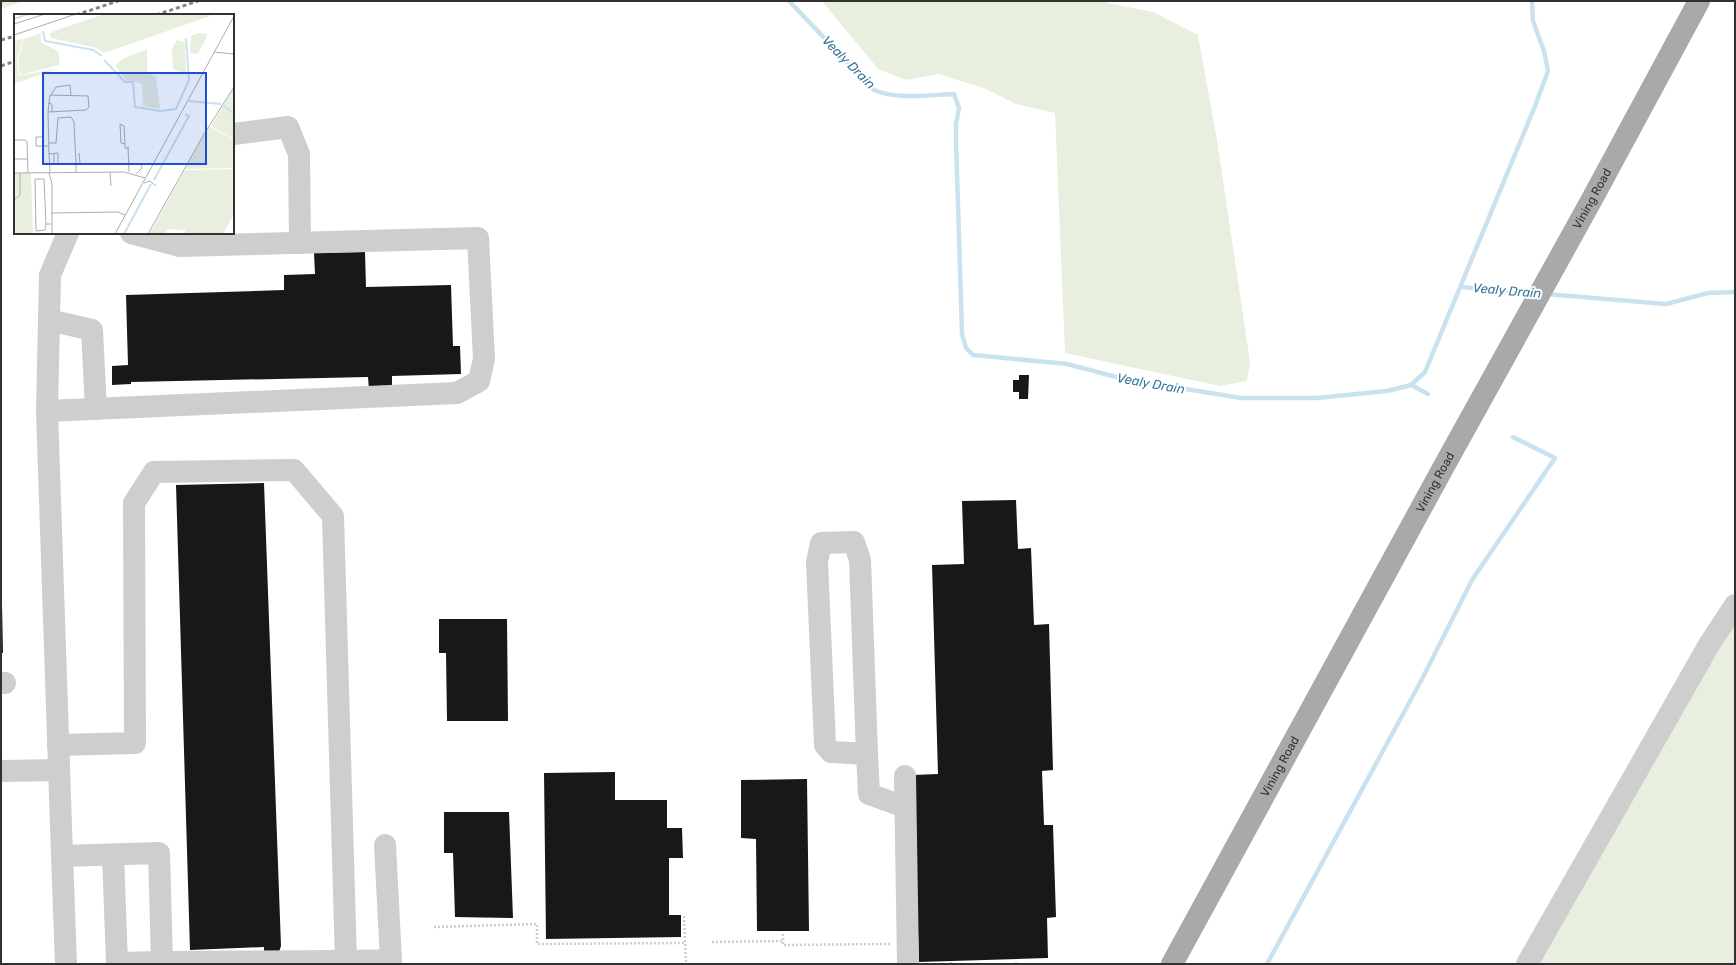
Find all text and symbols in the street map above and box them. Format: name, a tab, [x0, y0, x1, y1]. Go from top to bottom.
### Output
inset map	[14, 14, 234, 234]
water label: Vealy Drain	[819, 33, 878, 92]
street label: Vining Road	[1570, 166, 1614, 231]
water label: Vealy Drain	[1472, 280, 1542, 301]
water label: Vealy Drain	[1116, 370, 1186, 397]
street label: Vining Road	[1413, 450, 1457, 515]
street label: Vining Road	[1258, 734, 1302, 799]

